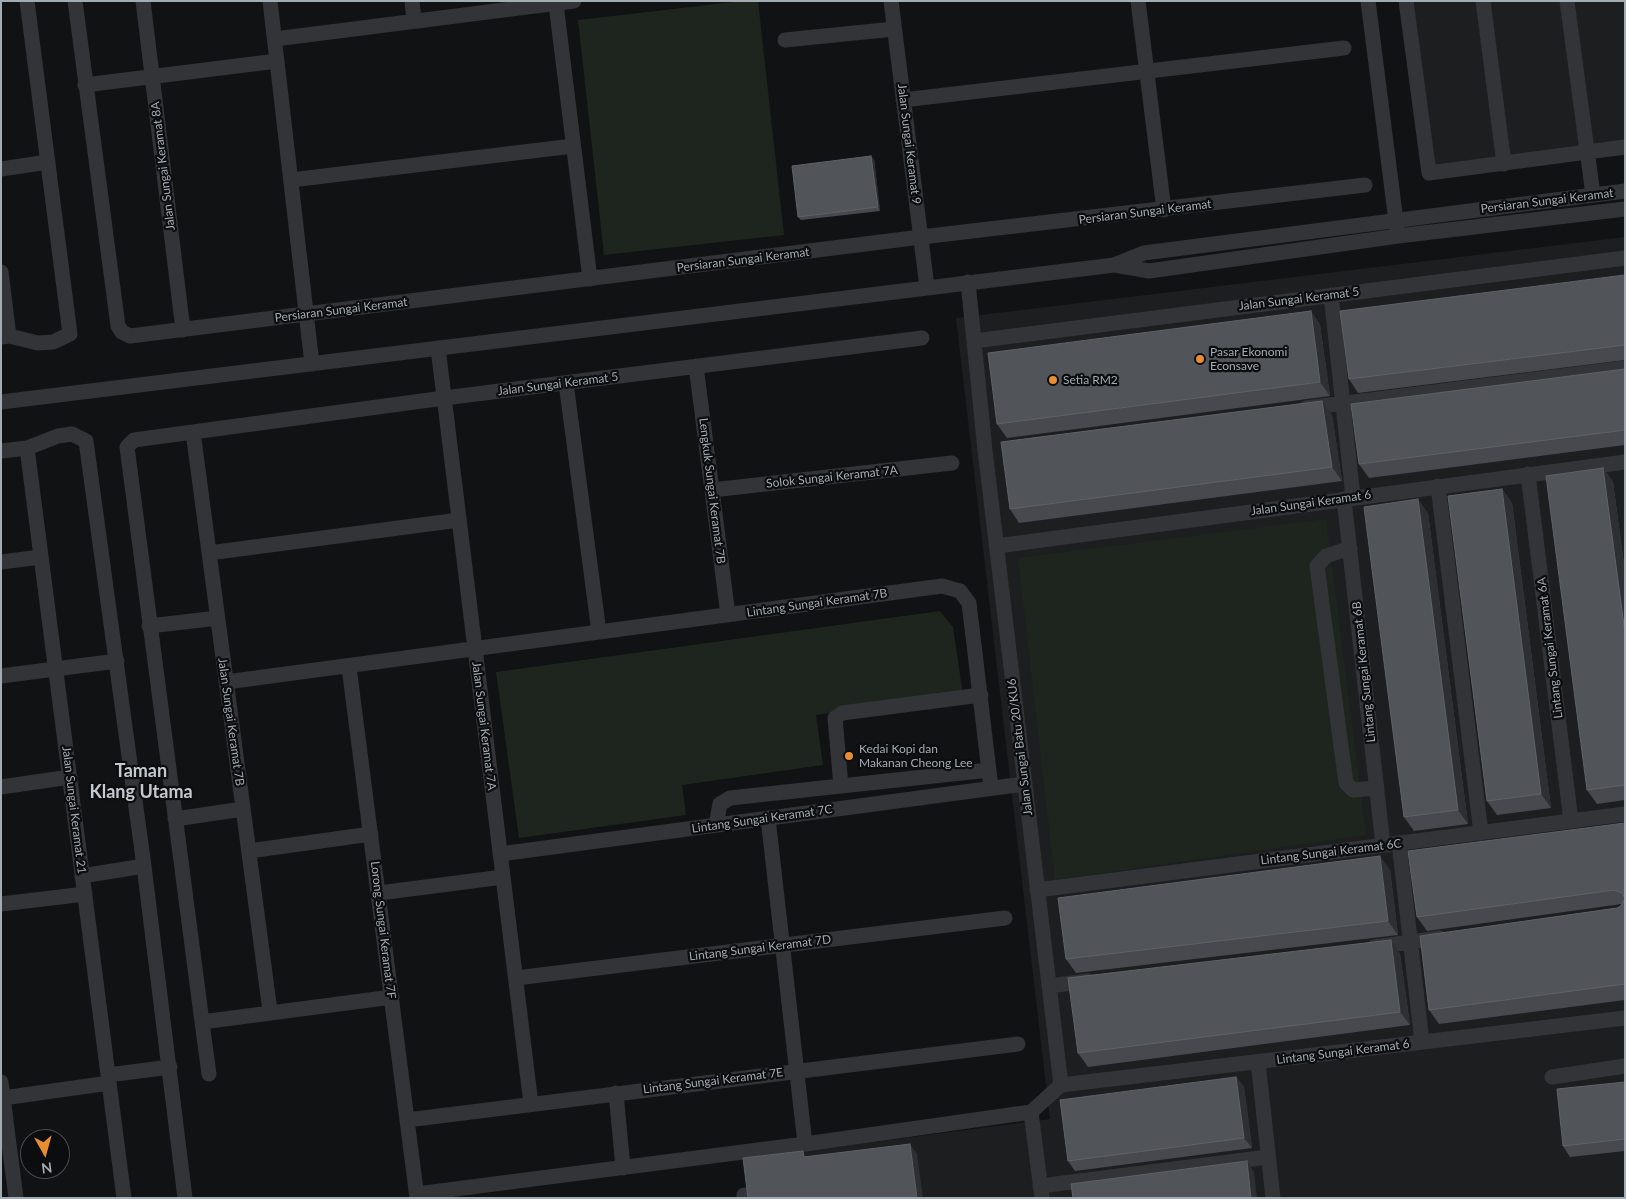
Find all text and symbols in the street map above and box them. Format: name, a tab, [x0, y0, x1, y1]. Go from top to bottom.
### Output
street label: Jalan Sungai Keramat 9	[894, 83, 924, 205]
street label: Jalan Sungai Keramat 8A	[148, 101, 178, 231]
street label: Persiaran Sungai Keramat	[1480, 186, 1614, 216]
street label: Persiaran Sungai Keramat	[1078, 197, 1212, 227]
street label: Persiaran Sungai Keramat	[676, 245, 810, 275]
street label: Jalan Sungai Keramat 5	[1238, 284, 1360, 314]
street label: Persiaran Sungai Keramat	[274, 295, 408, 325]
place label: Pasar Ekonomi Econsave	[1210, 345, 1287, 373]
marker: Pasar Ekonomi Econsave	[1194, 353, 1206, 365]
street label: Jalan Sungai Keramat 5	[497, 369, 619, 399]
place label: Setia RM2	[1063, 373, 1118, 387]
marker: Setia RM2	[1047, 374, 1059, 386]
street label: Lengkuk Sungai Keramat 7B	[696, 417, 728, 565]
street label: Solok Sungai Keramat 7A	[765, 463, 899, 491]
street label: Jalan Sungai Keramat 6	[1250, 487, 1372, 519]
street label: Lintang Sungai Keramat 6A	[1534, 577, 1566, 719]
street label: Lintang Sungai Keramat 7B	[746, 586, 888, 620]
street label: Lintang Sungai Keramat 6B	[1349, 601, 1379, 743]
street label: Jalan Sungai Keramat 7B	[215, 657, 247, 787]
street label: Jalan Sungai Keramat 7A	[469, 661, 499, 791]
street label: Jalan Sungai Batu 20/KU6	[1004, 678, 1036, 816]
place label: Kedai Kopi dan Makanan Cheong Lee	[859, 742, 973, 770]
street label: Jalan Sungai Keramat 21	[59, 745, 89, 875]
marker: Kedai Kopi dan Makanan Cheong Lee	[843, 750, 855, 762]
district label: Taman Klang Utama	[89, 760, 193, 802]
street label: Lintang Sungai Keramat 7C	[691, 802, 833, 836]
street label: Lintang Sungai Keramat 6C	[1260, 836, 1402, 868]
street label: Lorong Sungai Keramat 7F	[367, 860, 399, 1000]
street label: Lintang Sungai Keramat 7D	[688, 932, 832, 964]
street label: Lintang Sungai Keramat 6	[1276, 1037, 1410, 1067]
street label: Lintang Sungai Keramat 7E	[642, 1065, 784, 1097]
north arrow	[20, 1129, 70, 1179]
text: N	[40, 1159, 53, 1177]

